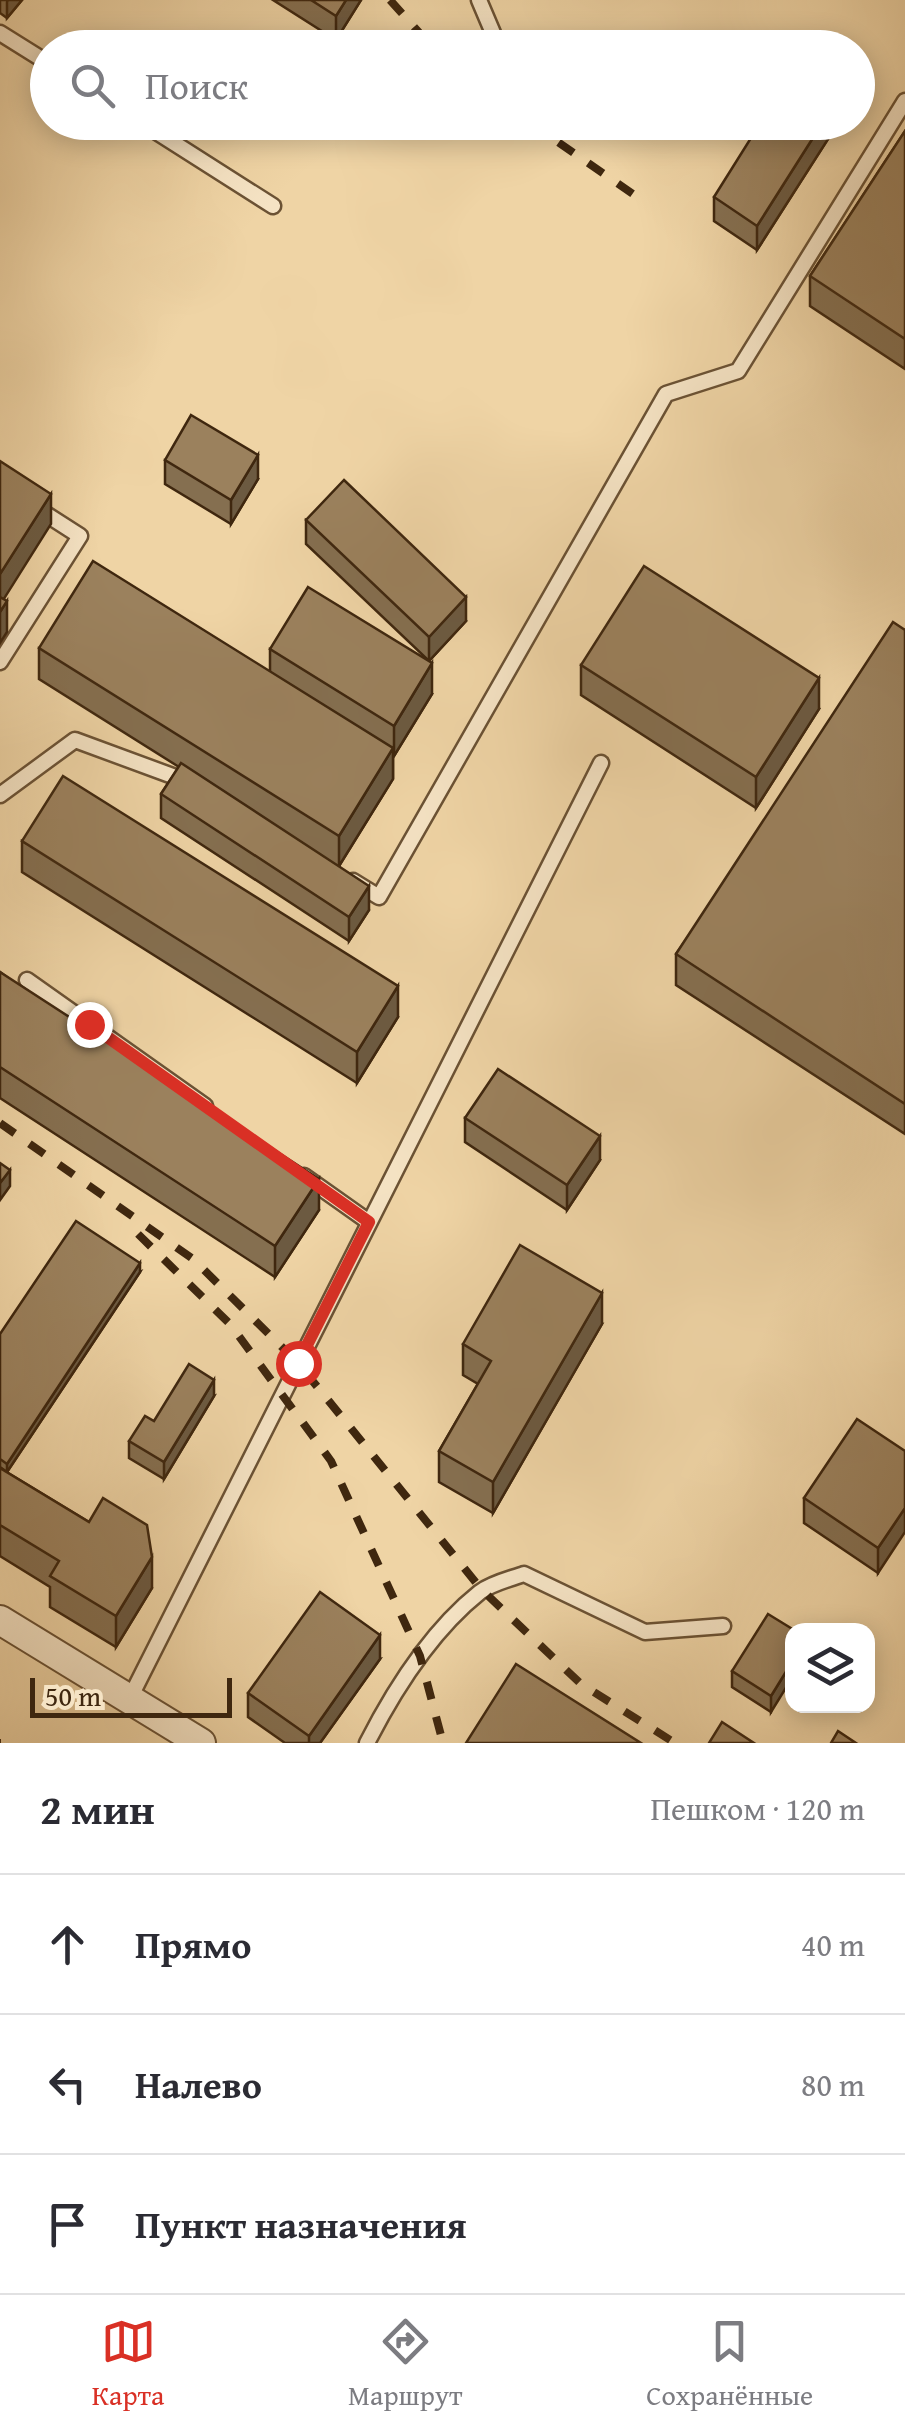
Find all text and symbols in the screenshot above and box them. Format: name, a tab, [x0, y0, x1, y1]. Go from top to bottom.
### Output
search box	[30, 30, 875, 140]
text: Поиск	[145, 57, 248, 113]
icon: search	[65, 58, 120, 113]
route end	[67, 1002, 113, 1048]
route start	[276, 1341, 322, 1387]
map controls	[785, 1623, 875, 1713]
button: layers	[785, 1623, 875, 1713]
scale bar	[30, 1673, 232, 1718]
text: 50 m	[45, 1675, 101, 1716]
text: 2 мин	[40, 1778, 155, 1839]
text: Пешком · 120 m	[650, 1785, 865, 1832]
text: Прямо	[135, 1916, 251, 1972]
icon: ahead	[40, 1917, 95, 1972]
text: 40 m	[801, 1921, 865, 1968]
text: Налево	[135, 2056, 262, 2112]
icon: left	[40, 2057, 95, 2112]
text: 80 m	[801, 2061, 865, 2108]
text: Пункт назначения	[135, 2196, 467, 2252]
icon: arrive	[40, 2197, 95, 2252]
tab: Карта	[92, 2314, 164, 2415]
tab: Маршрут	[348, 2314, 463, 2415]
tab: Сохранённые	[646, 2314, 813, 2415]

